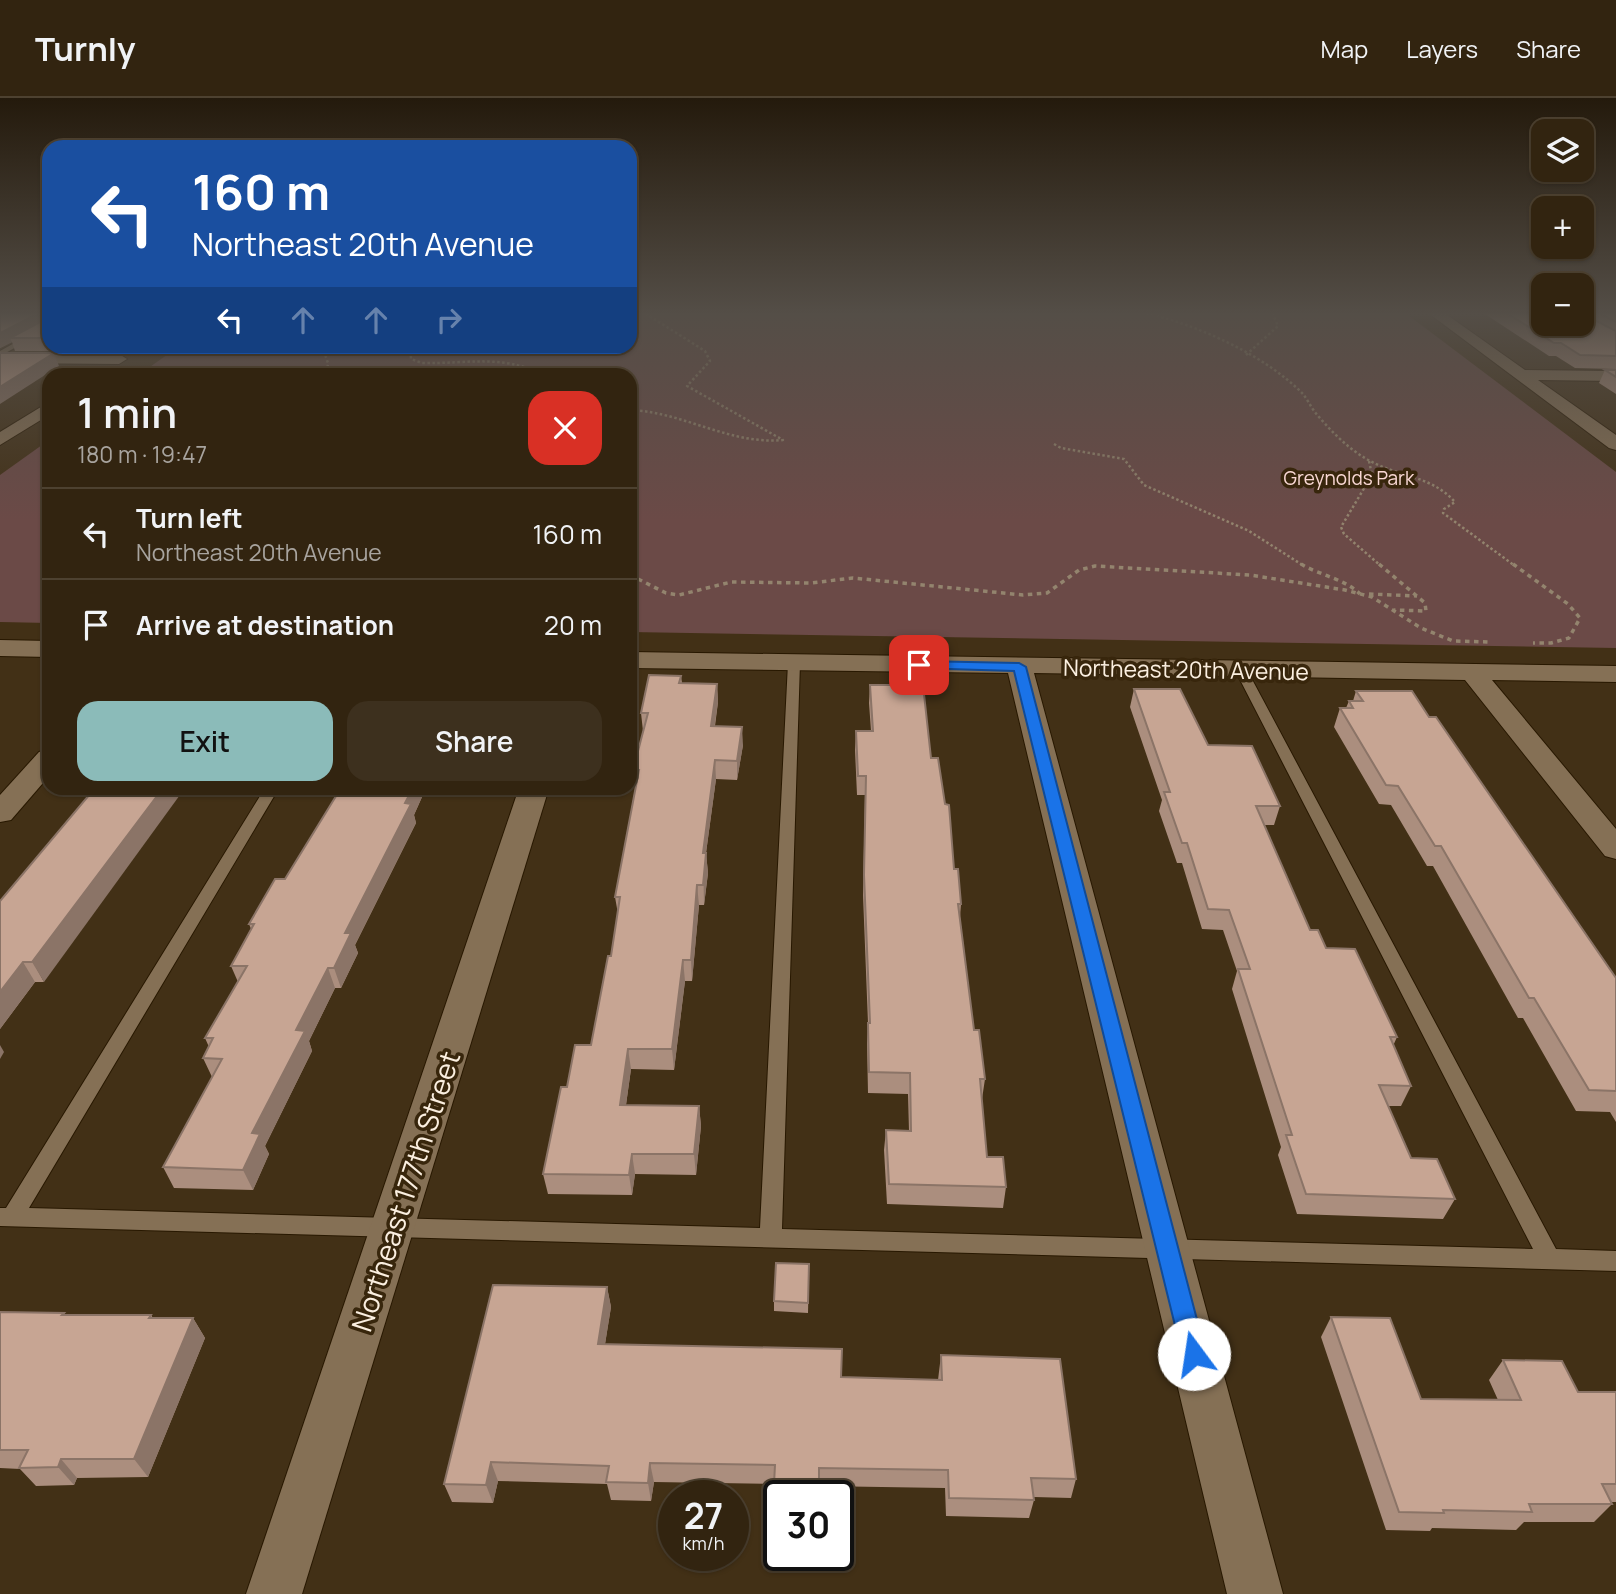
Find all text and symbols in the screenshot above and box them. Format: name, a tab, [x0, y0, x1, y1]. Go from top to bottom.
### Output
text: Turnly	[35, 26, 136, 71]
text: Map	[1321, 32, 1368, 65]
text: Layers	[1406, 32, 1478, 65]
text: Share	[1516, 32, 1581, 65]
map controls	[1531, 119, 1594, 336]
button: layers	[1531, 119, 1594, 182]
text: 160 m	[192, 158, 330, 225]
icon: left	[77, 168, 168, 259]
button: +	[1531, 196, 1594, 259]
text: Northeast 20th Avenue	[192, 222, 534, 266]
button: −	[1531, 273, 1594, 336]
icon: left	[211, 301, 249, 339]
icon: ahead	[284, 301, 322, 339]
icon: ahead	[357, 301, 395, 339]
icon: right	[430, 301, 468, 339]
text: 1 min	[77, 383, 177, 441]
button: close	[528, 391, 602, 465]
text: 180 m · 19:47	[77, 438, 207, 470]
park label: Greynolds Park	[1284, 465, 1415, 491]
text: Turn left	[136, 500, 243, 536]
icon: left	[77, 515, 115, 553]
text: 160 m	[533, 516, 602, 552]
text: Northeast 20th Avenue	[136, 536, 382, 568]
icon: arrive	[77, 606, 115, 644]
text: Arrive at destination	[136, 607, 394, 643]
text: 20 m	[544, 607, 602, 643]
pin	[889, 635, 949, 695]
icon: arrive	[900, 646, 938, 684]
street label: Northeast 20th Avenue	[1063, 651, 1309, 687]
button: Exit	[77, 701, 333, 781]
button: Share	[347, 701, 602, 781]
street label: Northeast 177th Street	[342, 1046, 468, 1336]
position arrow	[1157, 1317, 1231, 1391]
speed limit sign: 30	[763, 1480, 854, 1571]
text: 27	[684, 1492, 723, 1540]
text: km/h	[683, 1531, 724, 1555]

